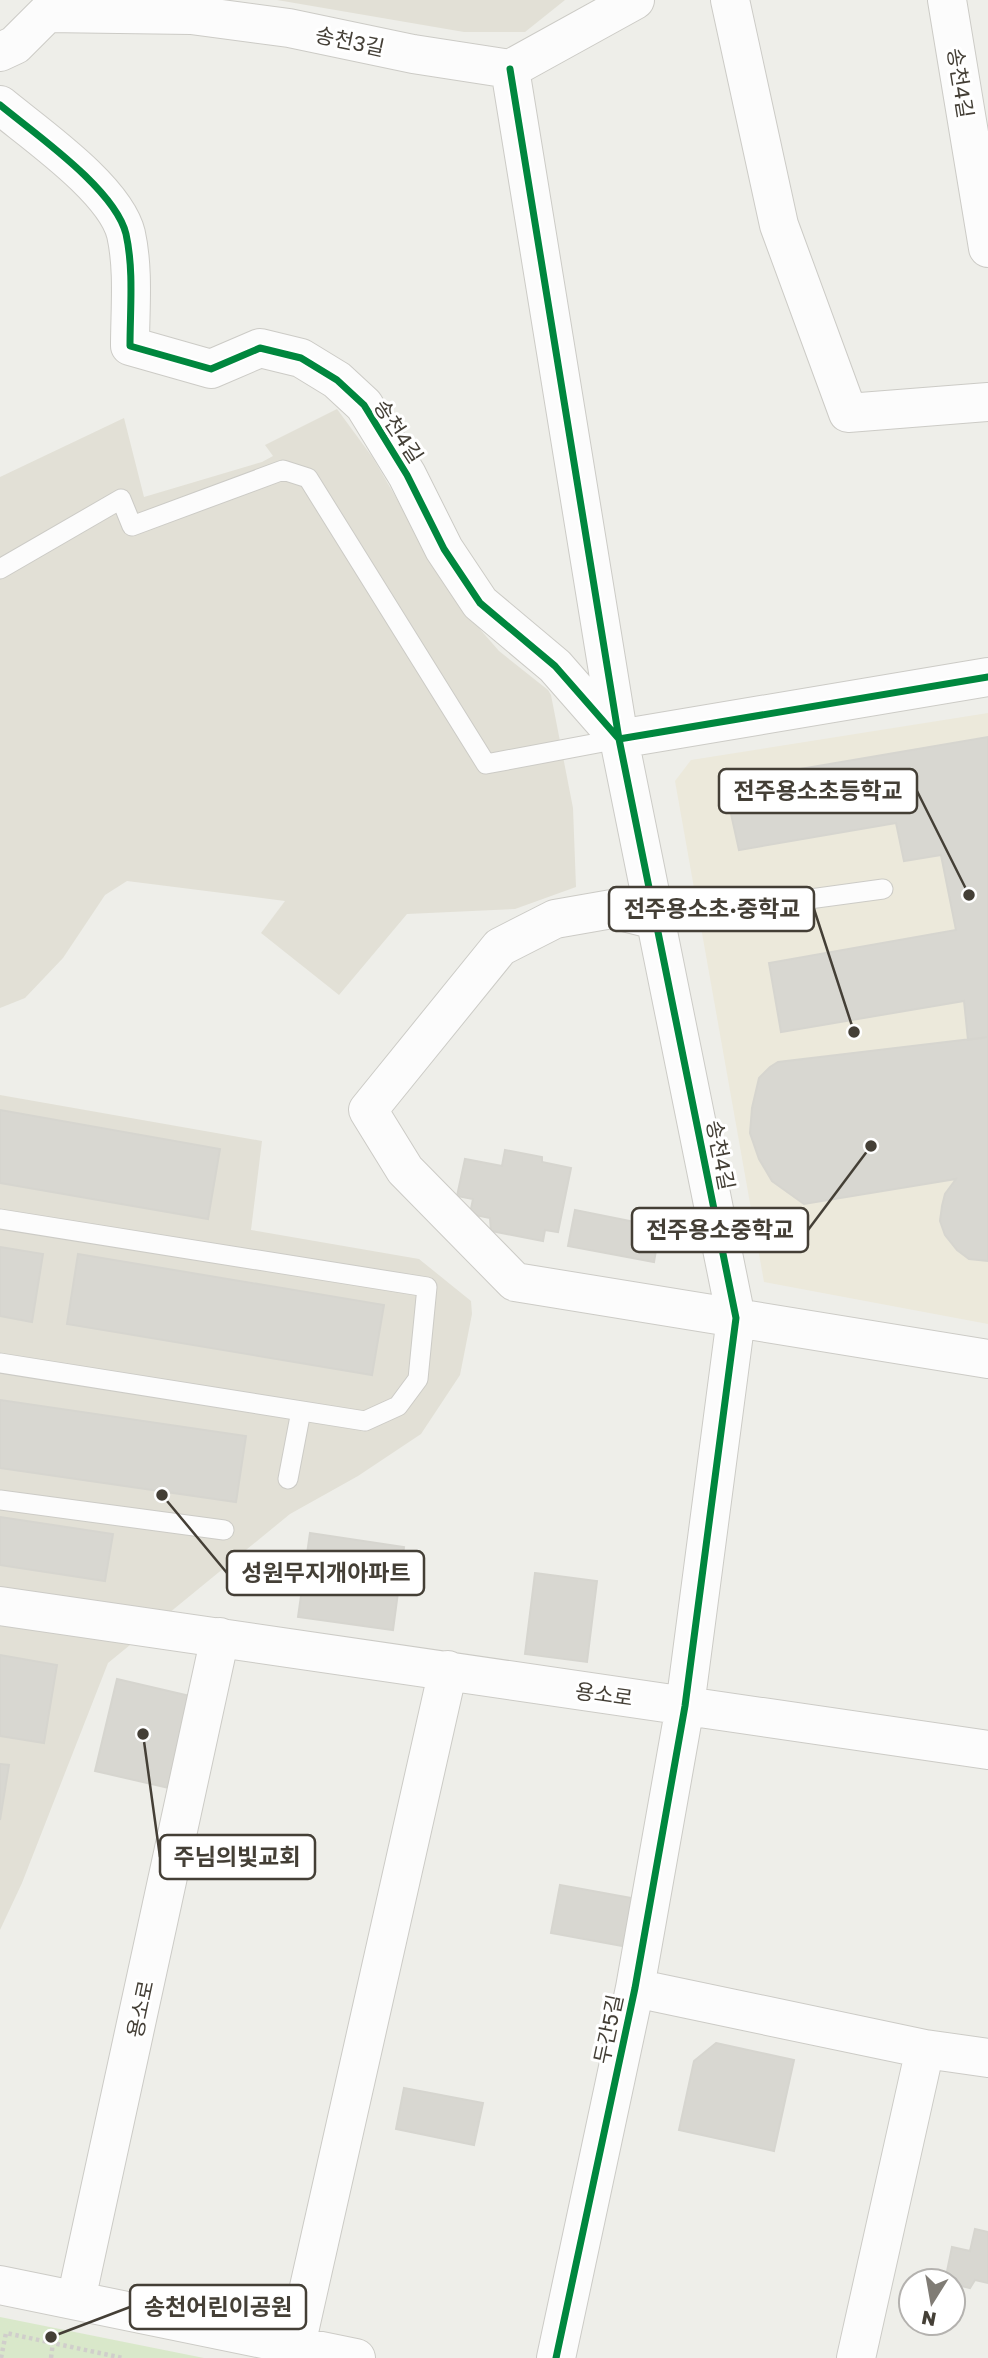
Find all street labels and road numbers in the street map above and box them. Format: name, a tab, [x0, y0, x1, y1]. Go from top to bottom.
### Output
street label: 송천3길	[313, 21, 387, 61]
street label: 송천4길	[943, 46, 979, 120]
street label: 송천4길	[369, 394, 429, 468]
street label: 송천4길	[701, 1118, 741, 1192]
street label: 용소로	[573, 1677, 635, 1711]
street label: 용소로	[121, 1978, 159, 2040]
street label: 두간5길	[588, 1992, 628, 2066]

